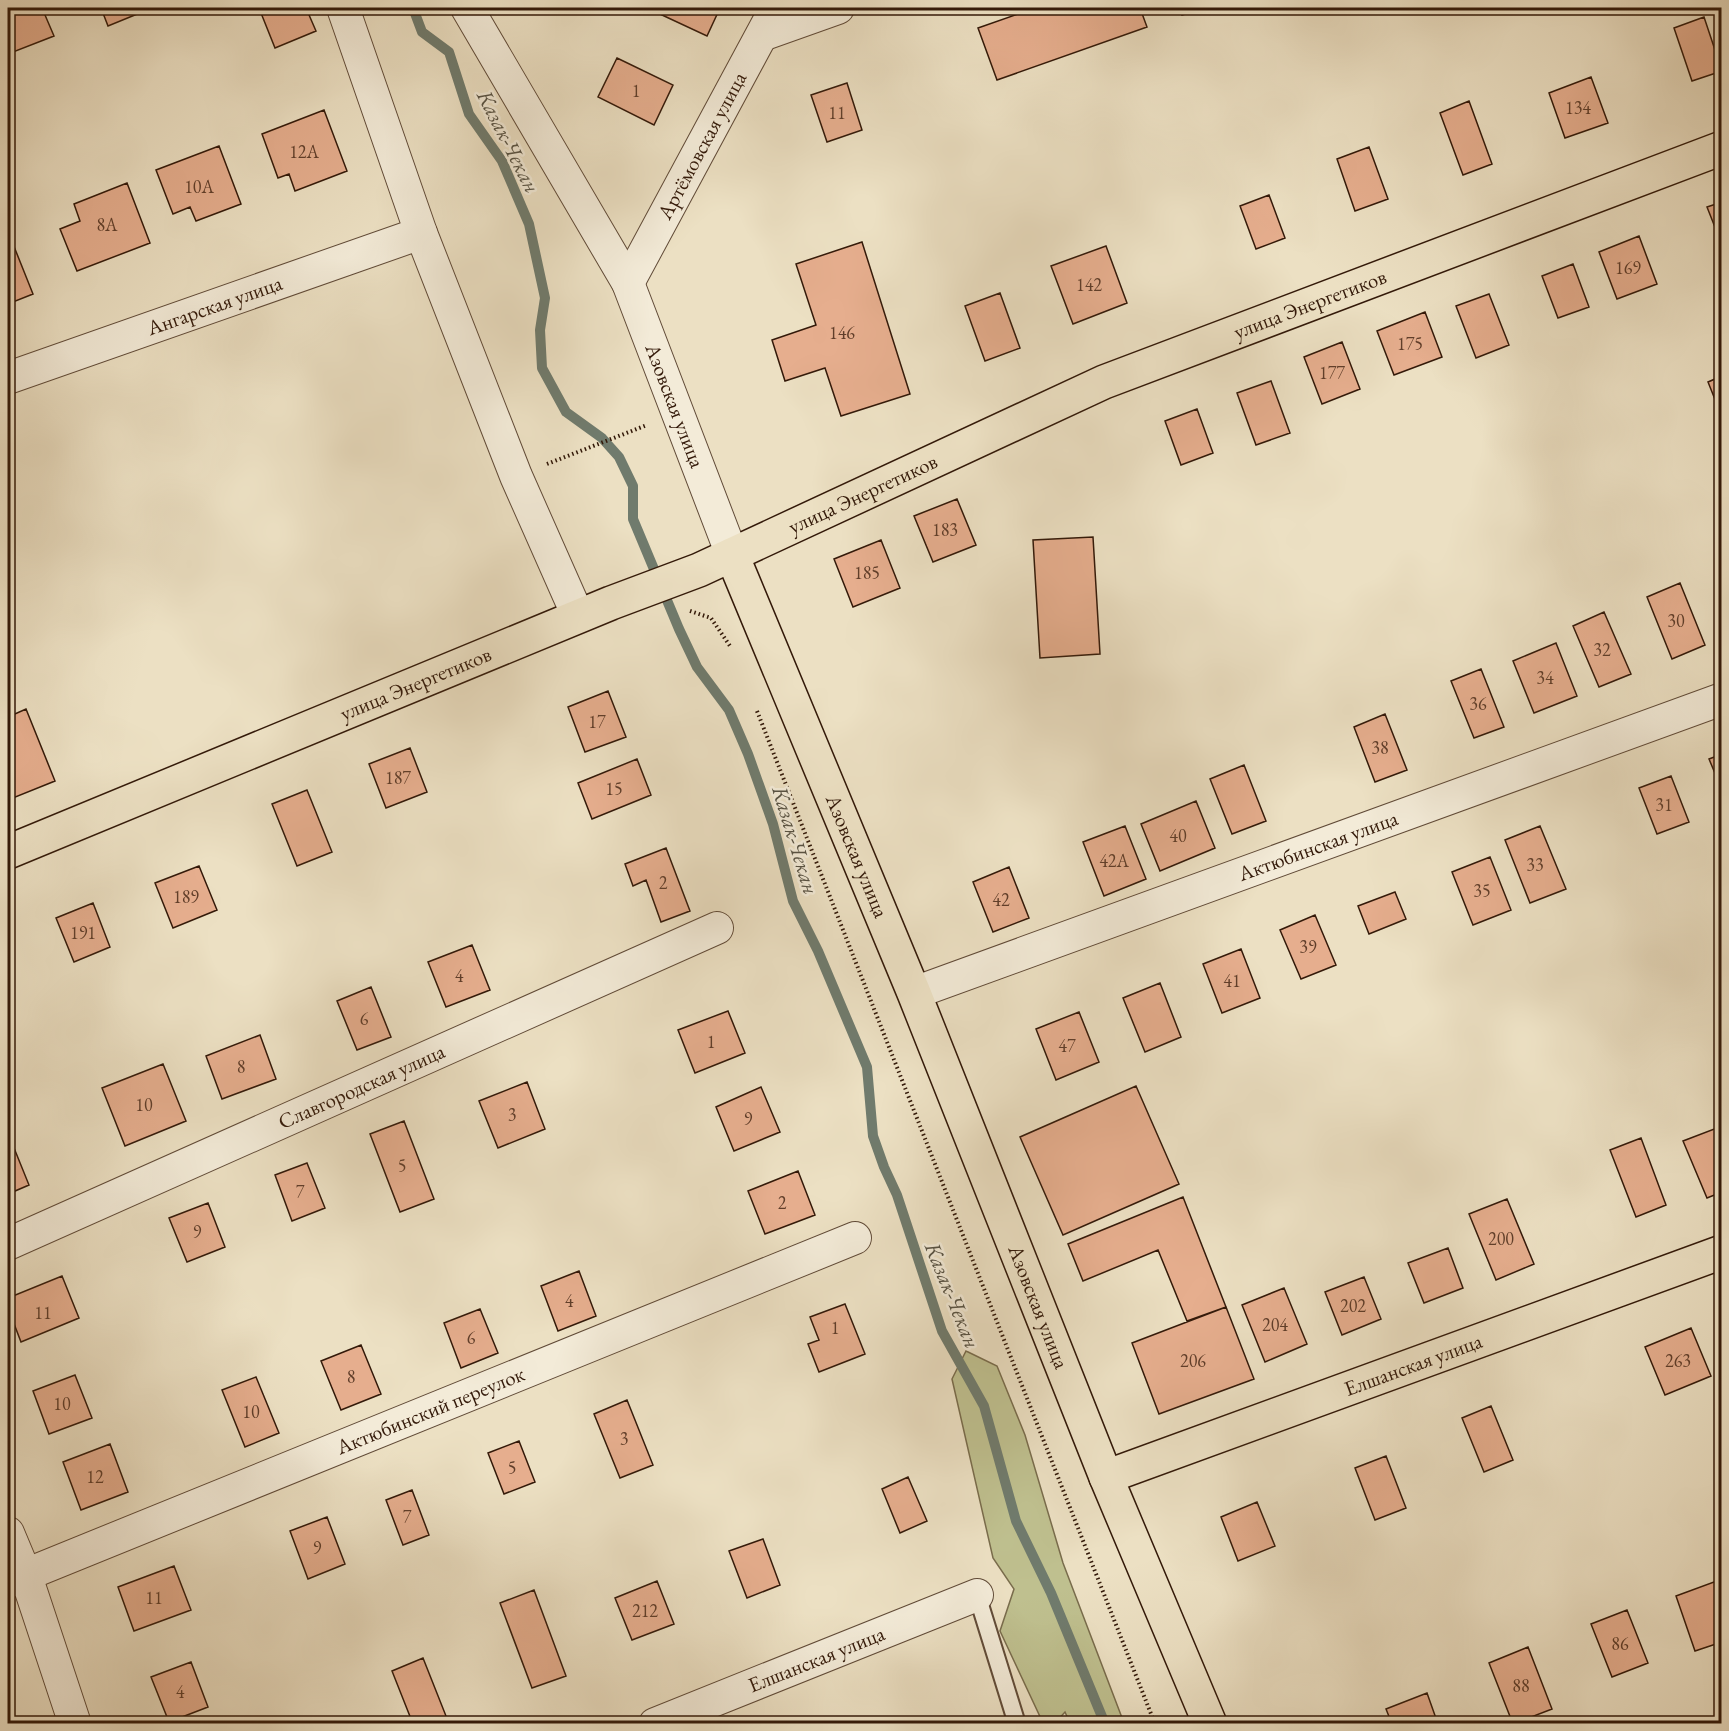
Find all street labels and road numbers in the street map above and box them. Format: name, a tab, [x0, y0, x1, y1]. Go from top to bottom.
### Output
street label: Артёмовская улица	[650, 66, 752, 225]
street label: улица Энергетиков	[1229, 262, 1390, 345]
street label: Ангарская улица	[142, 269, 286, 341]
street label: Азовская улица	[639, 339, 712, 472]
street label: улица Энергетиков	[784, 447, 942, 540]
street label: улица Энергетиков	[336, 640, 495, 726]
street label: Азовская улица	[820, 789, 895, 922]
street label: Актюбинская улица	[1233, 804, 1402, 887]
street label: Славгородская улица	[274, 1037, 449, 1135]
street label: Азовская улица	[1002, 1240, 1076, 1373]
street label: Елшанская улица	[1340, 1327, 1486, 1402]
street label: Актюбинский переулок	[331, 1360, 528, 1461]
street label: Елшанская улица	[744, 1619, 889, 1698]

